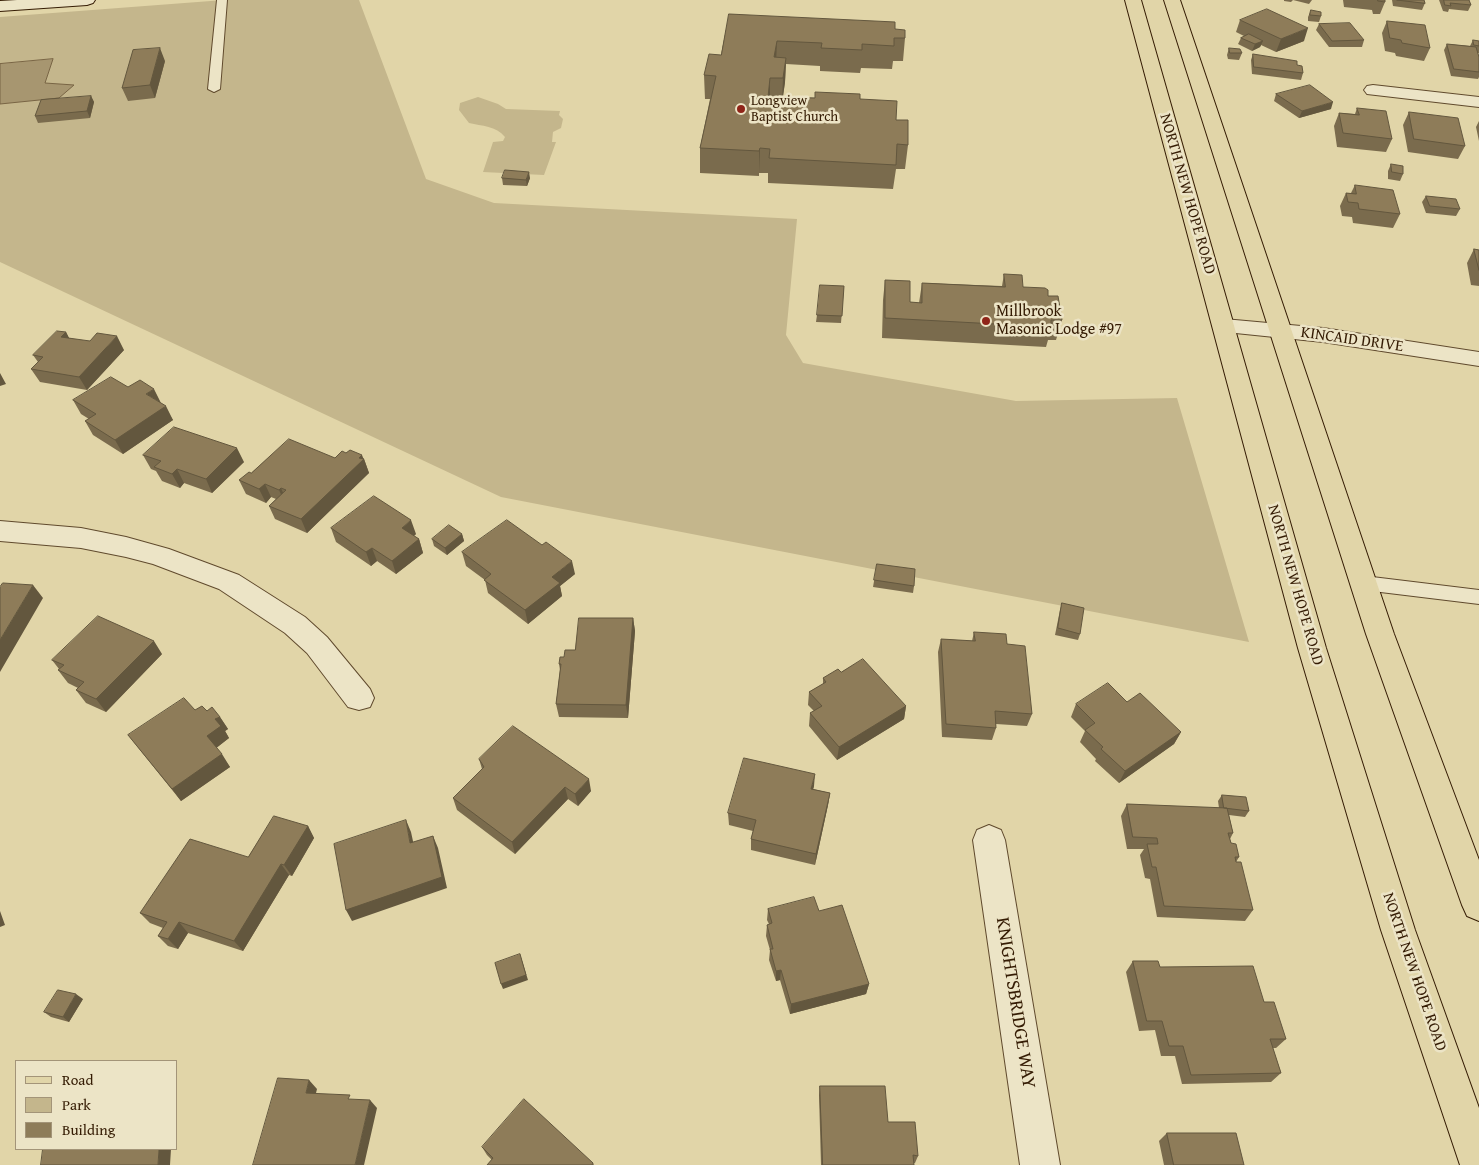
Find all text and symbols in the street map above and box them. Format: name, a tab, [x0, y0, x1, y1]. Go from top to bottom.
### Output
place label: Longview Baptist Church	[751, 93, 838, 125]
marker: Longview Baptist Church	[735, 103, 747, 115]
street label: NORTH NEW HOPE ROAD	[1155, 111, 1219, 277]
place label: Millbrook Masonic Lodge #97	[996, 302, 1122, 340]
marker: Millbrook Masonic Lodge #97	[980, 315, 992, 327]
street label: KINCAID DRIVE	[1299, 323, 1405, 357]
street label: NORTH NEW HOPE ROAD	[1263, 502, 1327, 668]
street label: NORTH NEW HOPE ROAD	[1378, 890, 1450, 1054]
street label: KNIGHTSBRIDGE WAY	[990, 916, 1040, 1090]
legend	[15, 1060, 178, 1150]
text: Road	[62, 1069, 93, 1090]
text: Park	[62, 1094, 91, 1115]
text: Building	[62, 1119, 115, 1140]

